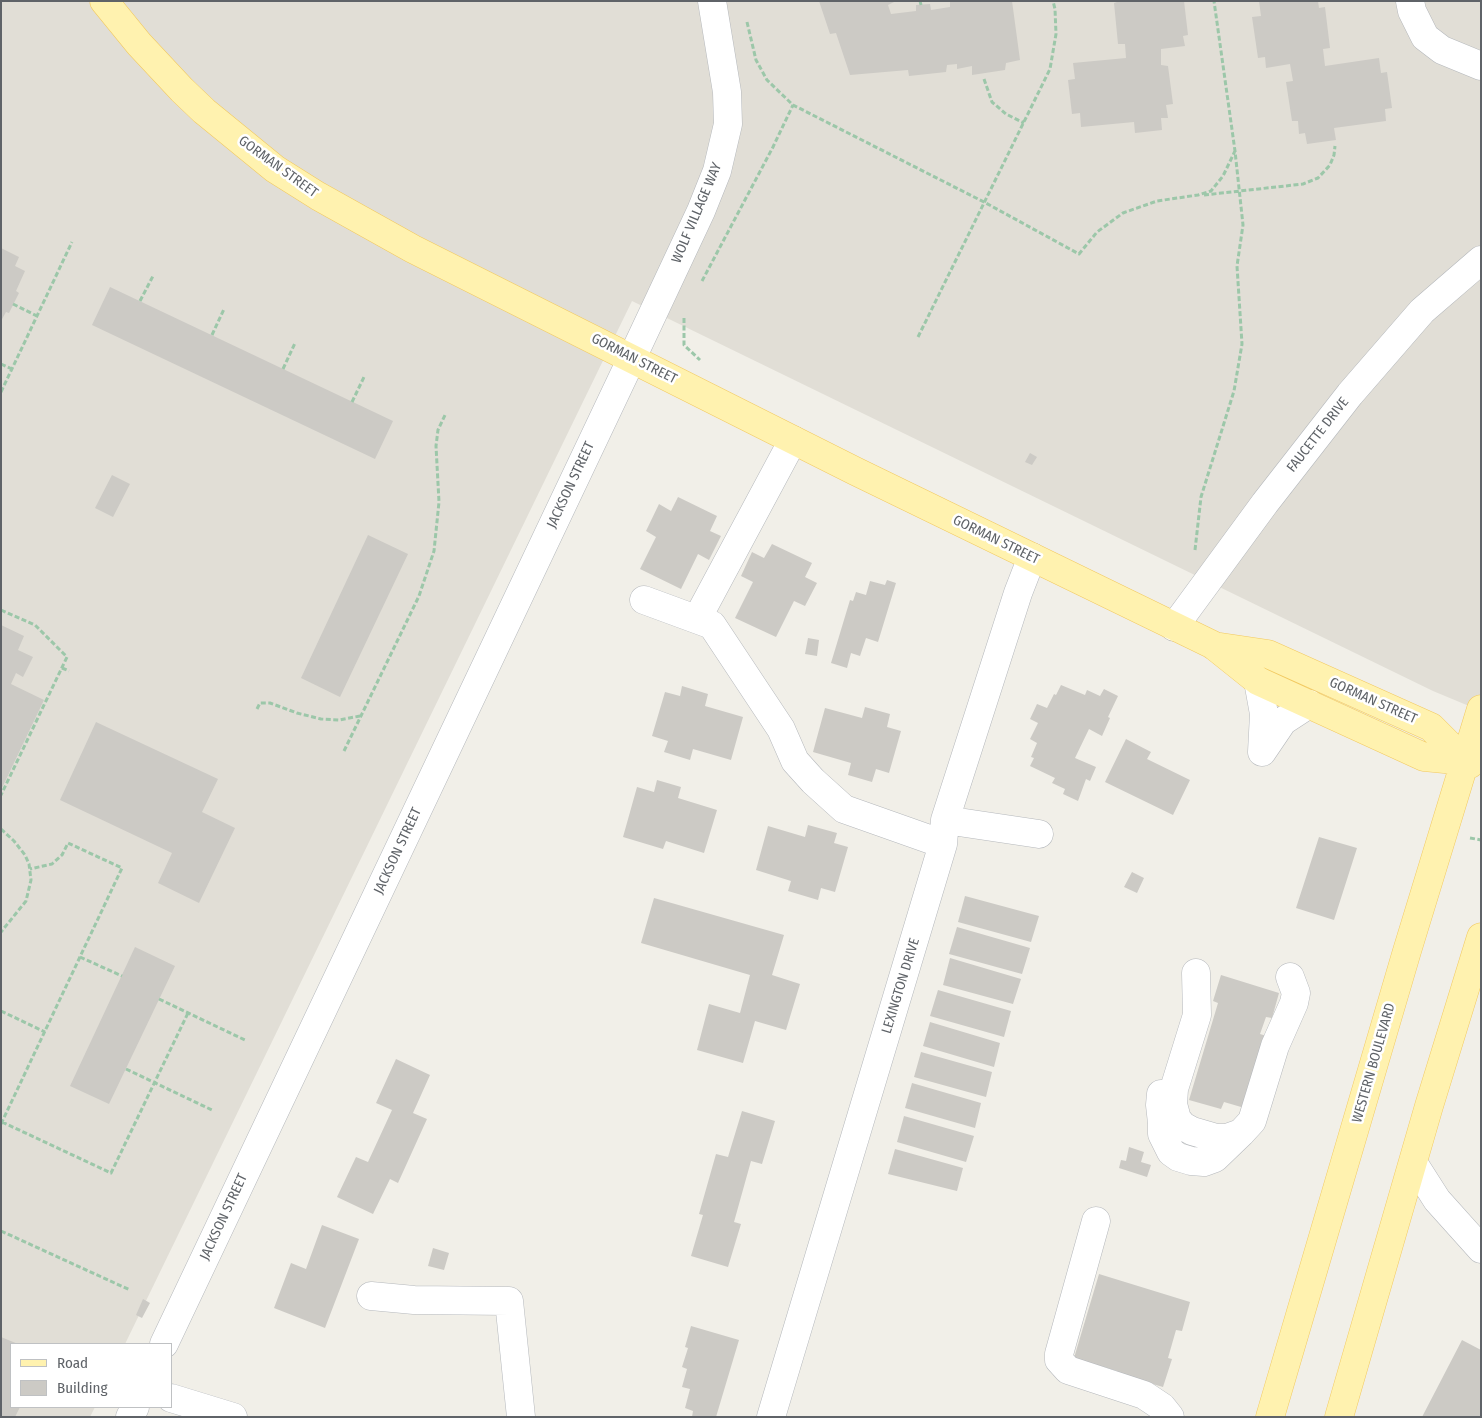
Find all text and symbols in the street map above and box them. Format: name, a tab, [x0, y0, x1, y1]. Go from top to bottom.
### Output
street label: GORMAN STREET	[235, 133, 321, 201]
street label: WOLF VILLAGE WAY	[668, 160, 726, 266]
street label: GORMAN STREET	[588, 330, 680, 388]
street label: FAUCETTE DRIVE	[1284, 394, 1352, 476]
street label: JACKSON STREET	[544, 439, 598, 531]
street label: GORMAN STREET	[950, 512, 1042, 568]
street label: GORMAN STREET	[1327, 674, 1419, 728]
street label: JACKSON STREET	[371, 805, 425, 897]
street label: LEXINGTON DRIVE	[878, 936, 924, 1036]
street label: WESTERN BOULEVARD	[1349, 1001, 1399, 1125]
street label: JACKSON STREET	[197, 1171, 251, 1263]
legend	[10, 1343, 172, 1408]
text: Road	[57, 1354, 88, 1372]
text: Building	[57, 1379, 108, 1397]

